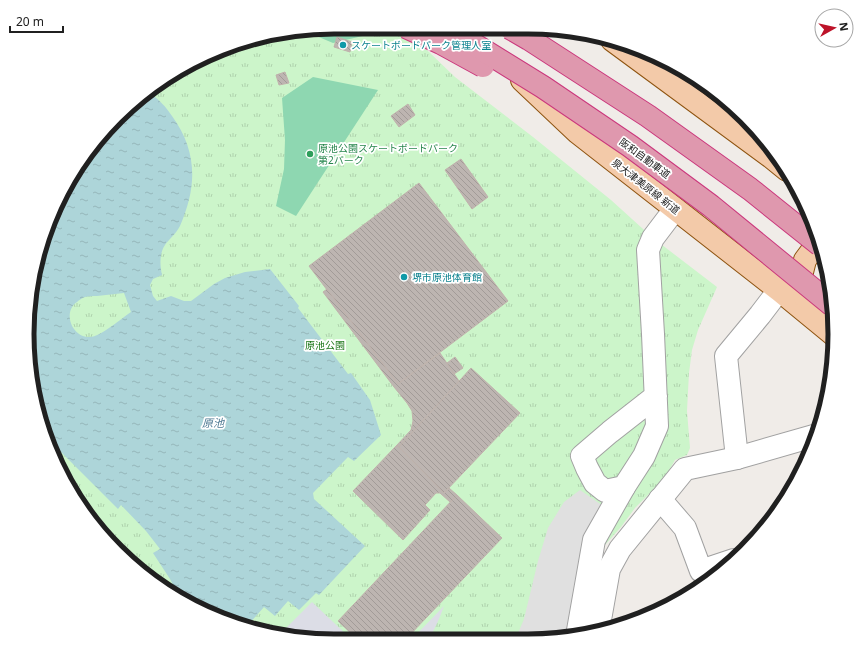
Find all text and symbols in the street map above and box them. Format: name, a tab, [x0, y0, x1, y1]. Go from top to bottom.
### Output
scale bar	[10, 8, 63, 34]
north arrow	[814, 8, 854, 48]
text: 20 m	[16, 13, 44, 30]
text: N	[836, 21, 852, 32]
place label: スケートボードパーク管理人室	[351, 38, 491, 52]
marker: スケートボードパーク管理人室	[338, 40, 348, 50]
street label: 阪和自動車道	[617, 135, 673, 181]
place label: 原池公園スケートボードパーク 第2パーク	[318, 141, 458, 167]
marker: 原池公園スケートボードパーク 第2パーク	[305, 149, 315, 159]
street label: 泉大津美原線 新道	[609, 155, 683, 217]
place label: 堺市原池体育館	[412, 270, 482, 284]
marker: 堺市原池体育館	[399, 272, 409, 282]
park label: 原池公園	[305, 338, 345, 352]
water label: 原池	[202, 415, 225, 430]

